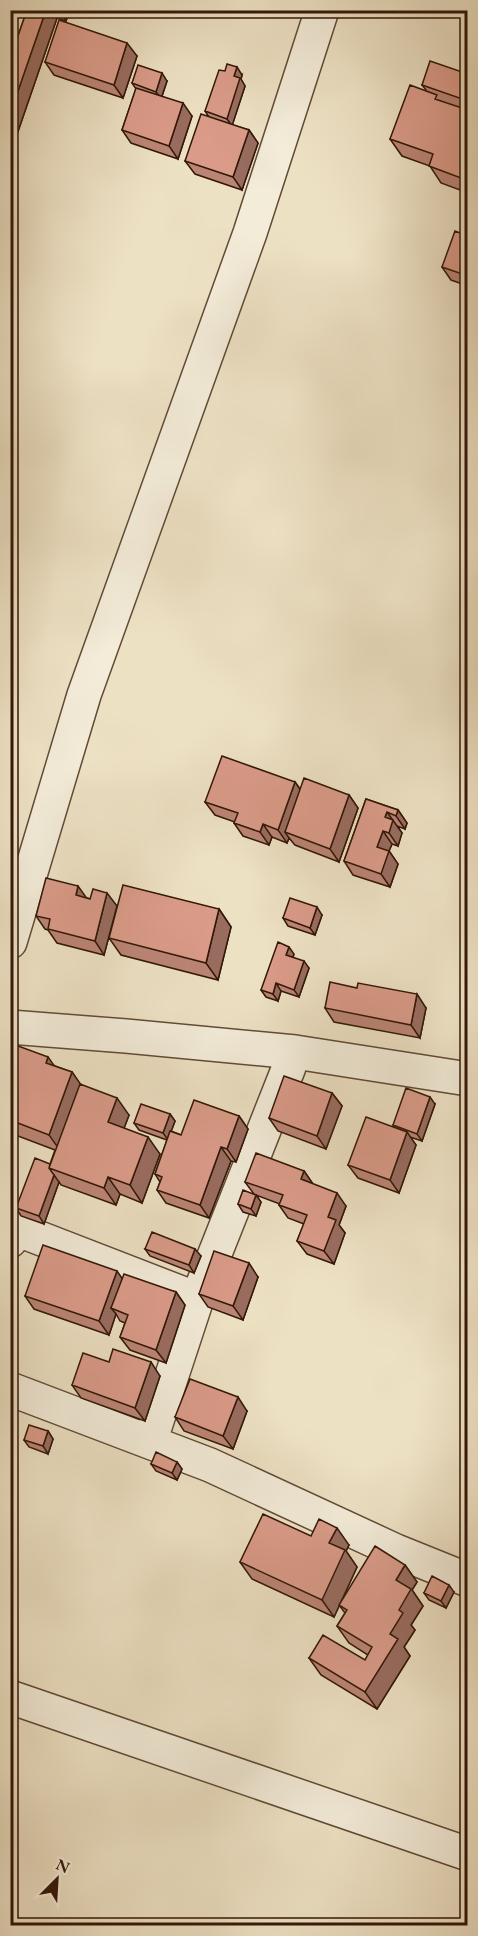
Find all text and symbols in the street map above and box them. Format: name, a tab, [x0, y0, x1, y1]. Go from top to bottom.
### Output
north arrow	[27, 1849, 87, 1909]
text: N	[53, 1854, 73, 1878]

